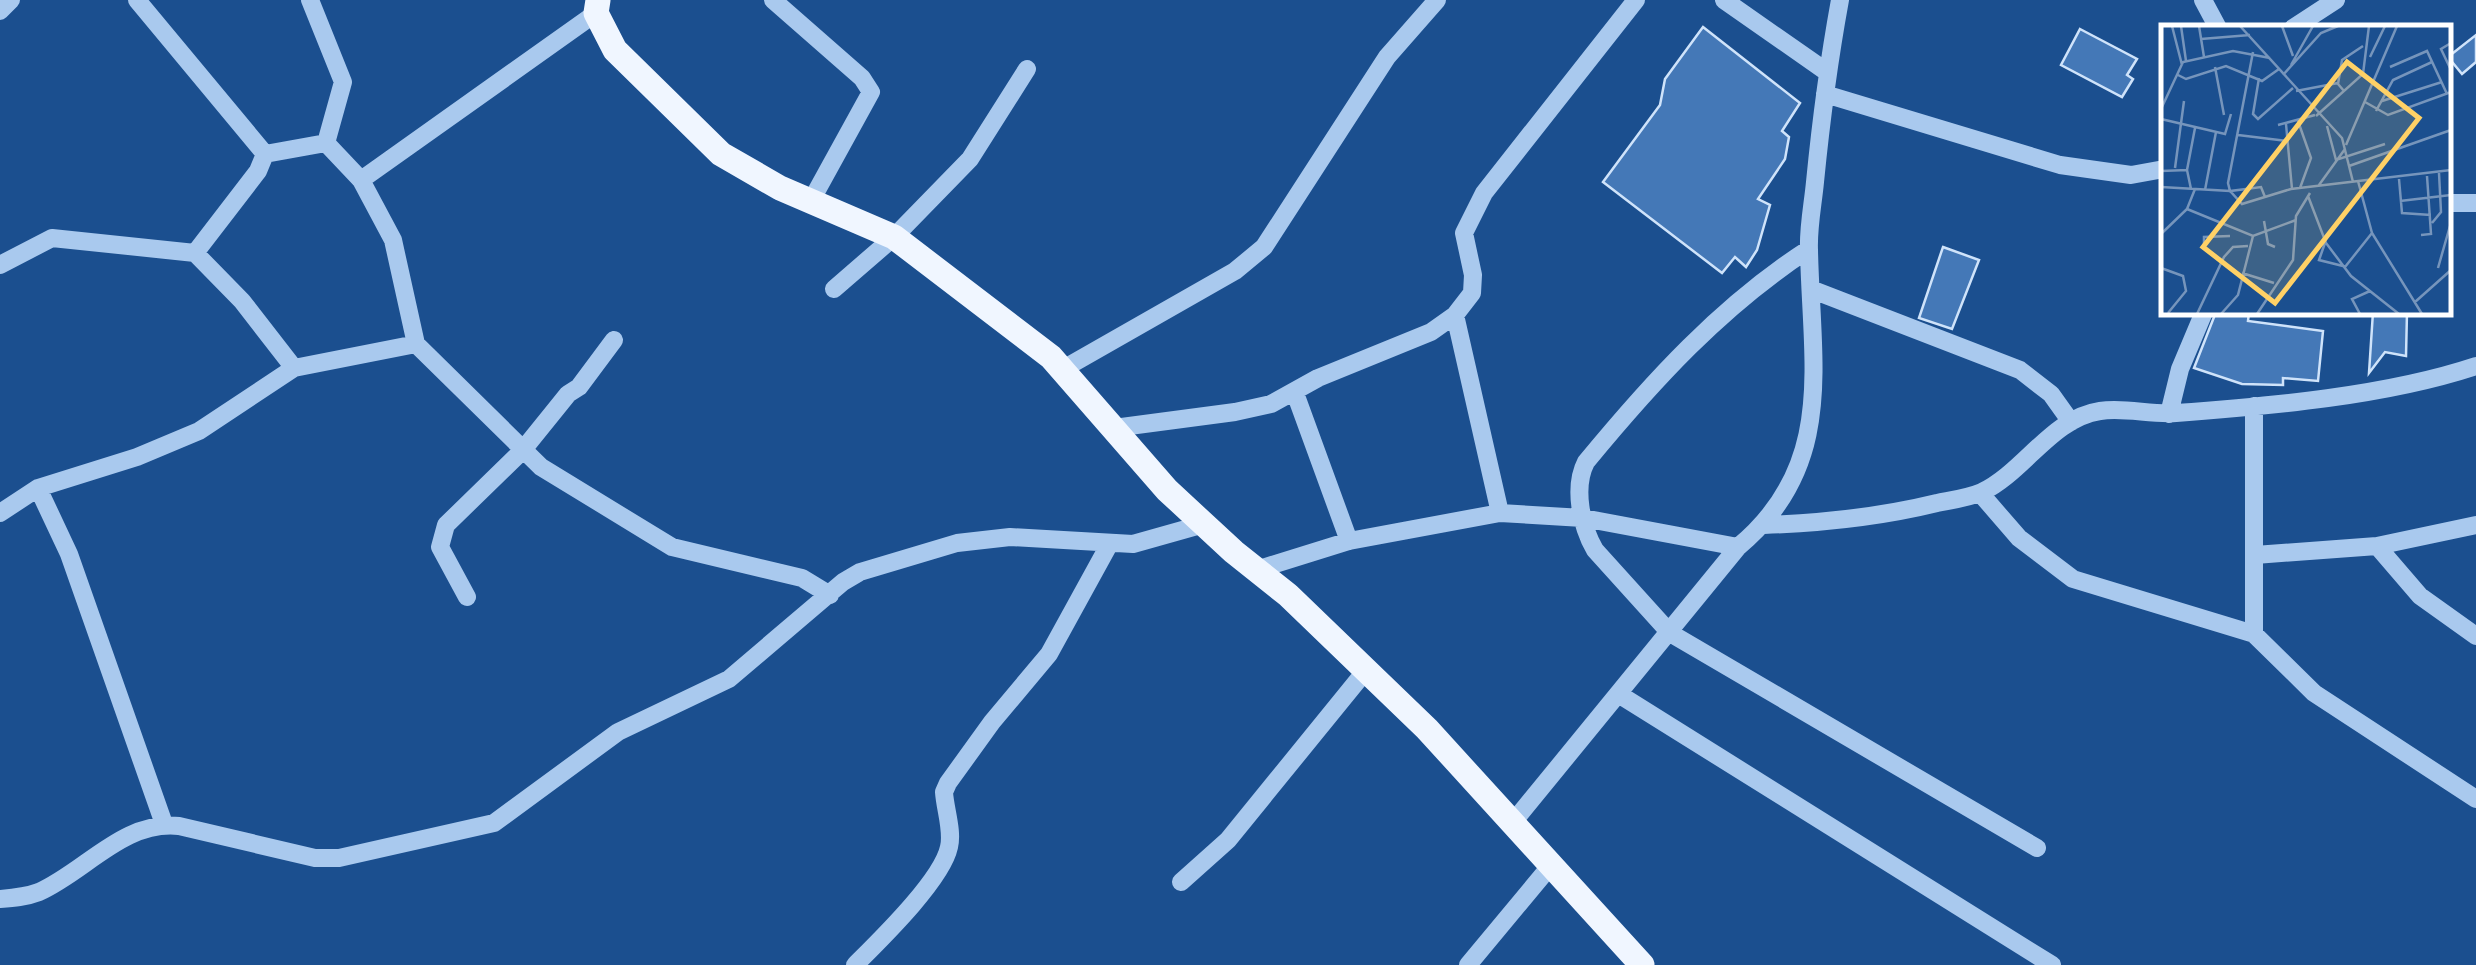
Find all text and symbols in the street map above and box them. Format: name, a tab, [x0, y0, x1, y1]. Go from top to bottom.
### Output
inset map	[2161, 25, 2451, 315]

